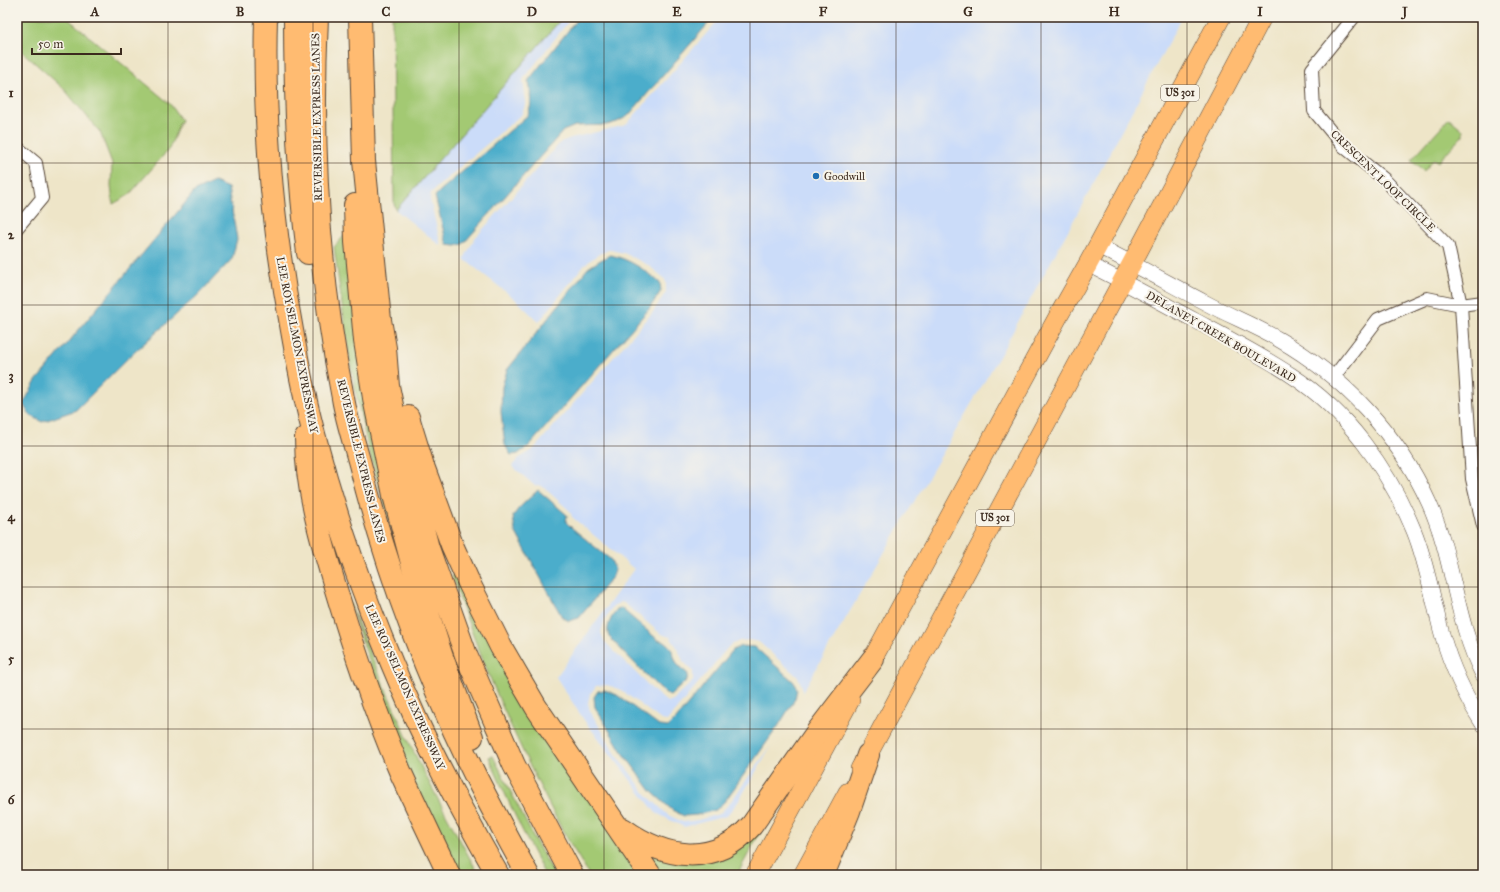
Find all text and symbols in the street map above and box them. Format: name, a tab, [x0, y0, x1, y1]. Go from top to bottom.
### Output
text: A	[90, 4, 100, 20]
text: B	[236, 4, 245, 20]
text: C	[382, 4, 391, 20]
text: D	[527, 4, 537, 20]
text: E	[672, 4, 682, 20]
text: F	[819, 4, 828, 20]
text: G	[963, 4, 973, 20]
text: H	[1108, 4, 1120, 20]
text: I	[1257, 4, 1263, 20]
text: J	[1400, 4, 1408, 20]
scale bar	[32, 30, 121, 56]
street label: REVERSIBLE EXPRESS LANES	[309, 33, 325, 201]
text: 50 m	[38, 37, 63, 51]
text: 1	[8, 85, 14, 101]
road number: US 301	[1161, 85, 1199, 101]
street label: CRESCENT LOOP CIRCLE	[1328, 127, 1438, 235]
place label: Goodwill	[824, 170, 865, 183]
marker: Goodwill	[811, 171, 821, 181]
text: 2	[8, 227, 15, 243]
street label: LEE ROY SELMON EXPRESSWAY	[273, 256, 321, 435]
street label: DELANEY CREEK BOULEVARD	[1144, 289, 1299, 386]
text: 3	[8, 368, 14, 384]
street label: REVERSIBLE EXPRESS LANES	[334, 378, 388, 544]
text: 4	[7, 509, 15, 525]
road number: US 301	[976, 510, 1014, 526]
street label: LEE ROY SELMON EXPRESSWAY	[362, 602, 448, 773]
text: 5	[8, 651, 15, 667]
text: 6	[8, 792, 16, 808]

